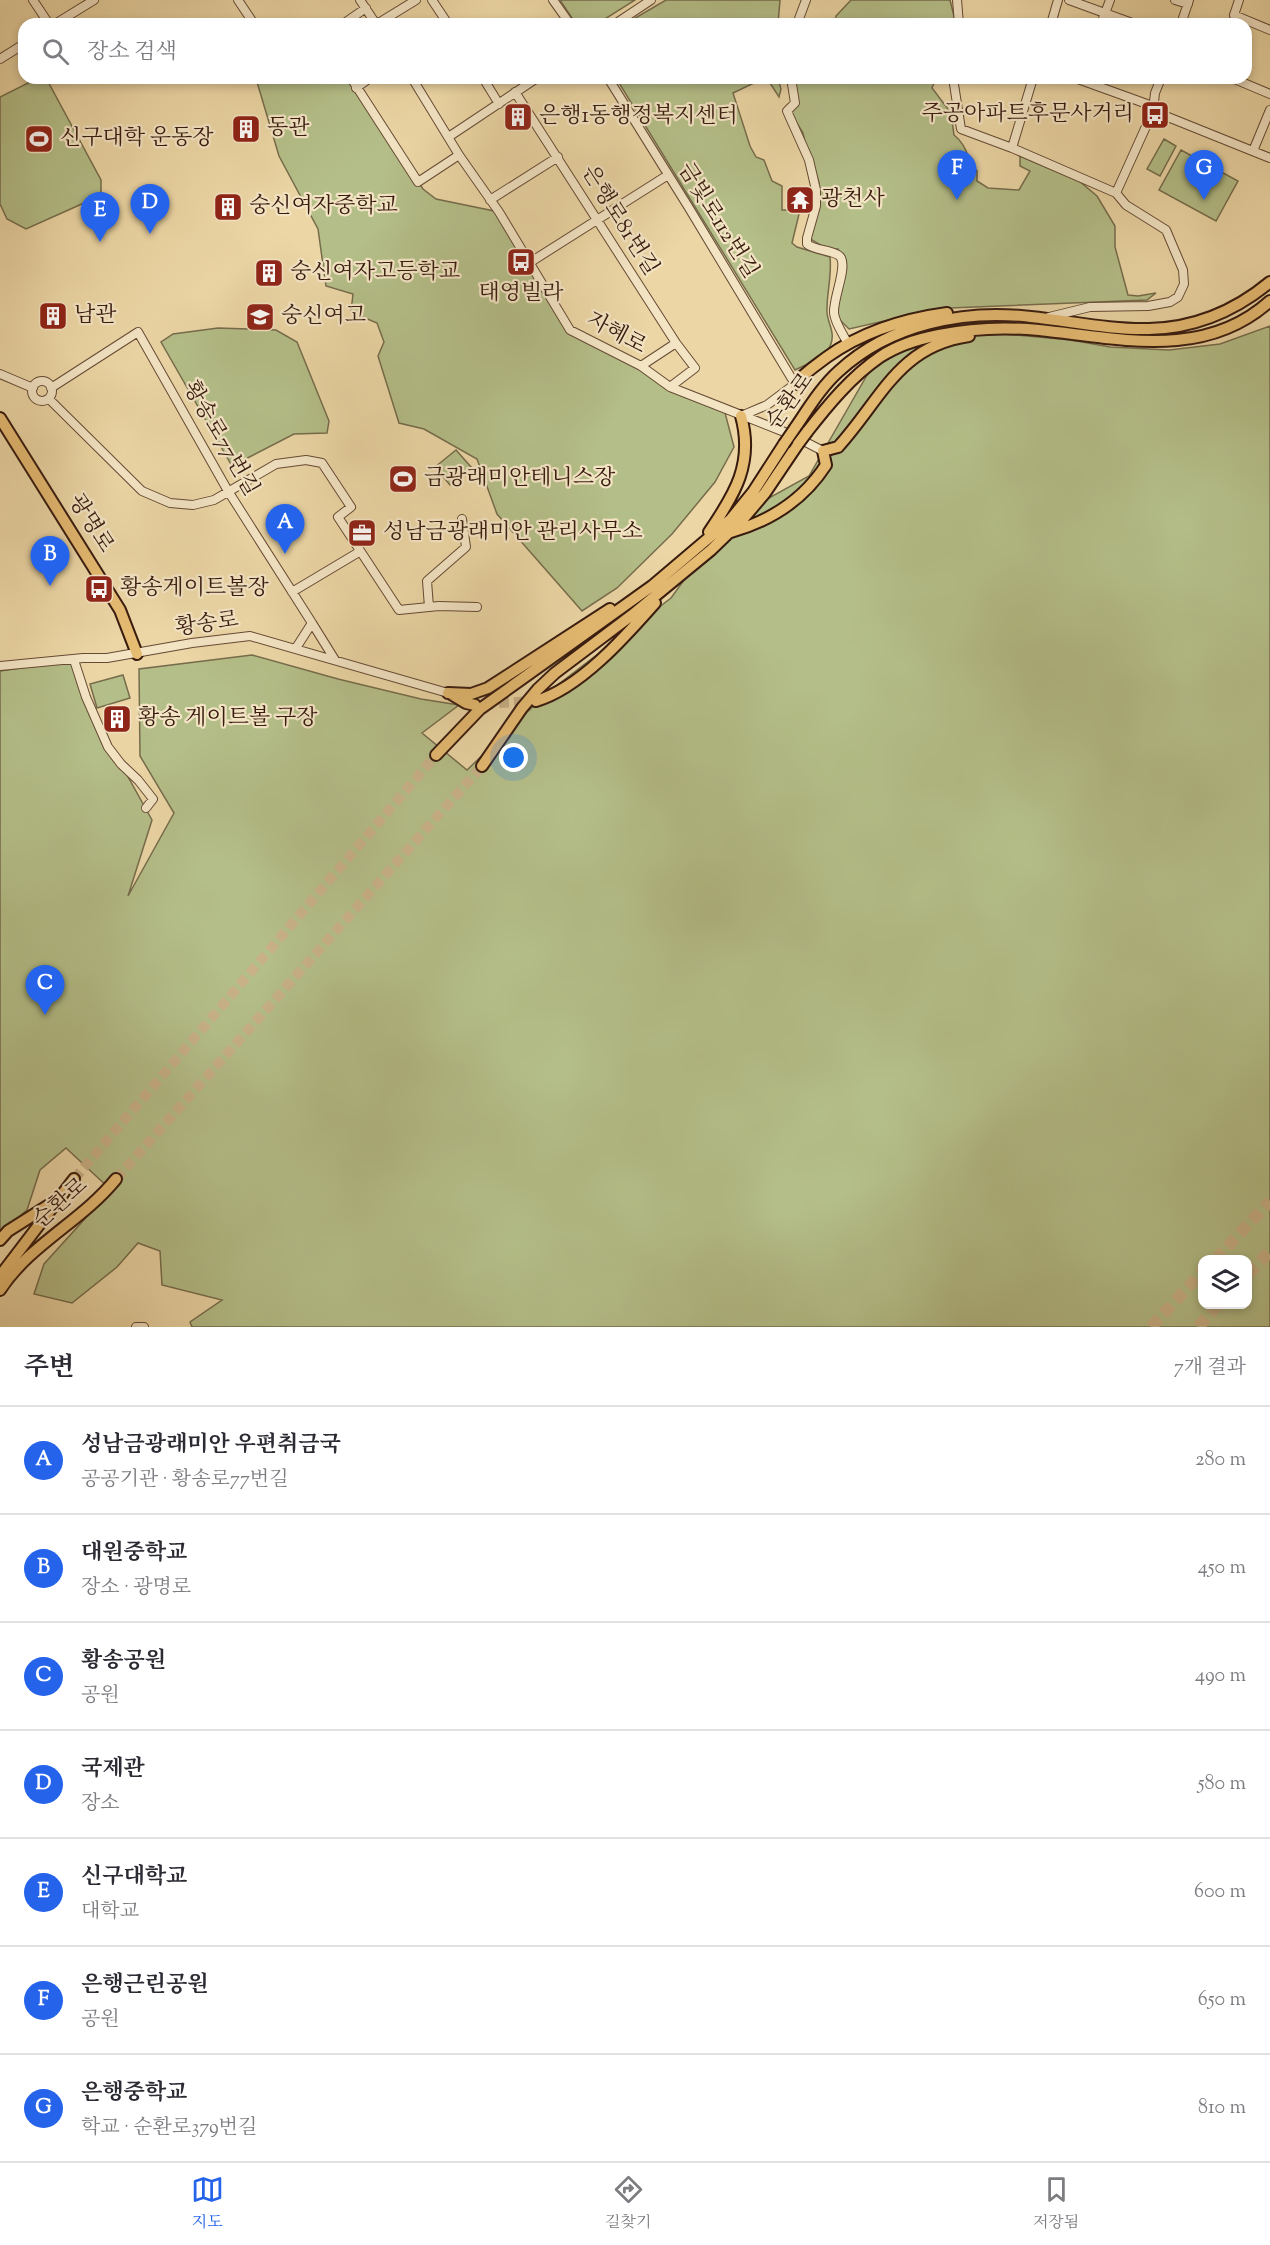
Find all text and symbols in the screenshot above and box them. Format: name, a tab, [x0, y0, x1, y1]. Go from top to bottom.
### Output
search box	[18, 18, 1252, 84]
icon: search	[39, 35, 72, 68]
text: 장소 검색	[87, 37, 177, 69]
place label: 주공아파트후문사거리	[921, 99, 1134, 131]
bus stop icon: 주공아파트후문사거리	[1139, 99, 1171, 131]
building icon: 은행1동행정복지센터	[502, 101, 534, 133]
place label: 은행1동행정복지센터	[539, 101, 738, 133]
building icon: 동관	[230, 113, 262, 145]
place label: 동관	[267, 113, 310, 145]
sports icon: 신구대학 운동장	[23, 123, 55, 155]
place label: 신구대학 운동장	[60, 123, 214, 155]
pin: F	[938, 150, 976, 200]
pin: G	[1184, 150, 1224, 200]
street label: 금빛로112번길	[669, 157, 765, 285]
street label: 은행로81번길	[572, 160, 666, 282]
pin: D	[130, 184, 170, 234]
temple icon: 광천사	[784, 184, 816, 216]
place label: 광천사	[821, 184, 886, 216]
building icon: 숭신여자중학교	[212, 191, 244, 223]
place label: 숭신여자중학교	[249, 191, 398, 223]
pin: E	[80, 192, 120, 242]
bus stop icon: 태영빌라	[505, 246, 537, 278]
building icon: 숭신여자고등학교	[253, 257, 285, 289]
place label: 숭신여자고등학교	[290, 257, 460, 289]
place label: 태영빌라	[478, 278, 564, 310]
building icon: 남관	[37, 300, 69, 332]
place label: 남관	[74, 300, 117, 332]
school or university icon: 숭신여고	[244, 301, 276, 333]
place label: 숭신여고	[281, 301, 366, 333]
street label: 자혜로	[580, 305, 652, 363]
street label: 순환로	[759, 367, 823, 437]
street label: 황송로77번길	[174, 375, 266, 503]
sports icon: 금광래미안테니스장	[387, 463, 419, 495]
place label: 금광래미안테니스장	[424, 463, 616, 495]
street label: 광명로	[60, 488, 120, 560]
pin: A	[266, 504, 304, 554]
office icon: 성남금광래미안 관리사무소	[346, 517, 378, 549]
place label: 성남금광래미안 관리사무소	[383, 517, 643, 549]
pin: B	[31, 536, 70, 586]
bus stop icon: 황송게이트볼장	[83, 573, 115, 605]
place label: 황송게이트볼장	[120, 573, 270, 605]
street label: 황송로	[173, 605, 241, 645]
building icon: 황송 게이트볼 구장	[101, 703, 133, 735]
place label: 황송 게이트볼 구장	[138, 703, 318, 735]
your location	[499, 743, 528, 772]
pin: C	[26, 966, 64, 1015]
street label: 순환로	[26, 1171, 96, 1237]
map controls	[1198, 1255, 1252, 1309]
button: layers	[1198, 1255, 1252, 1309]
text: 주변	[24, 1350, 74, 1387]
text: 7개 결과	[1174, 1354, 1246, 1383]
text: 성남금광래미안 우편취금국	[81, 1430, 341, 1462]
text: A	[35, 1446, 52, 1475]
text: 280 m	[1195, 1446, 1246, 1475]
text: 공공기관 · 황송로77번길	[81, 1466, 288, 1495]
text: 대원중학교	[81, 1538, 187, 1570]
text: B	[37, 1554, 50, 1583]
text: 450 m	[1198, 1554, 1246, 1583]
text: 장소 · 광명로	[81, 1574, 191, 1603]
text: 황송공원	[81, 1646, 166, 1678]
text: C	[35, 1662, 52, 1691]
text: 490 m	[1195, 1662, 1246, 1691]
text: 공원	[81, 1682, 120, 1711]
text: 국제관	[81, 1754, 145, 1786]
text: D	[36, 1770, 51, 1799]
text: 580 m	[1198, 1770, 1246, 1799]
text: 장소	[81, 1790, 120, 1819]
text: 신구대학교	[81, 1862, 187, 1894]
text: E	[37, 1878, 50, 1907]
text: 600 m	[1194, 1878, 1246, 1907]
text: 대학교	[81, 1898, 139, 1927]
text: 은행근린공원	[81, 1970, 209, 2002]
text: F	[38, 1986, 49, 2015]
text: 650 m	[1198, 1986, 1246, 2015]
text: 공원	[81, 2006, 120, 2035]
text: 은행중학교	[81, 2078, 187, 2110]
text: G	[35, 2094, 52, 2123]
text: 810 m	[1198, 2094, 1246, 2123]
text: 학교 · 순환로379번길	[81, 2114, 257, 2143]
tab: 지도	[191, 2173, 224, 2235]
tab: 길찾기	[605, 2173, 651, 2235]
tab: 저장됨	[1033, 2173, 1079, 2235]

